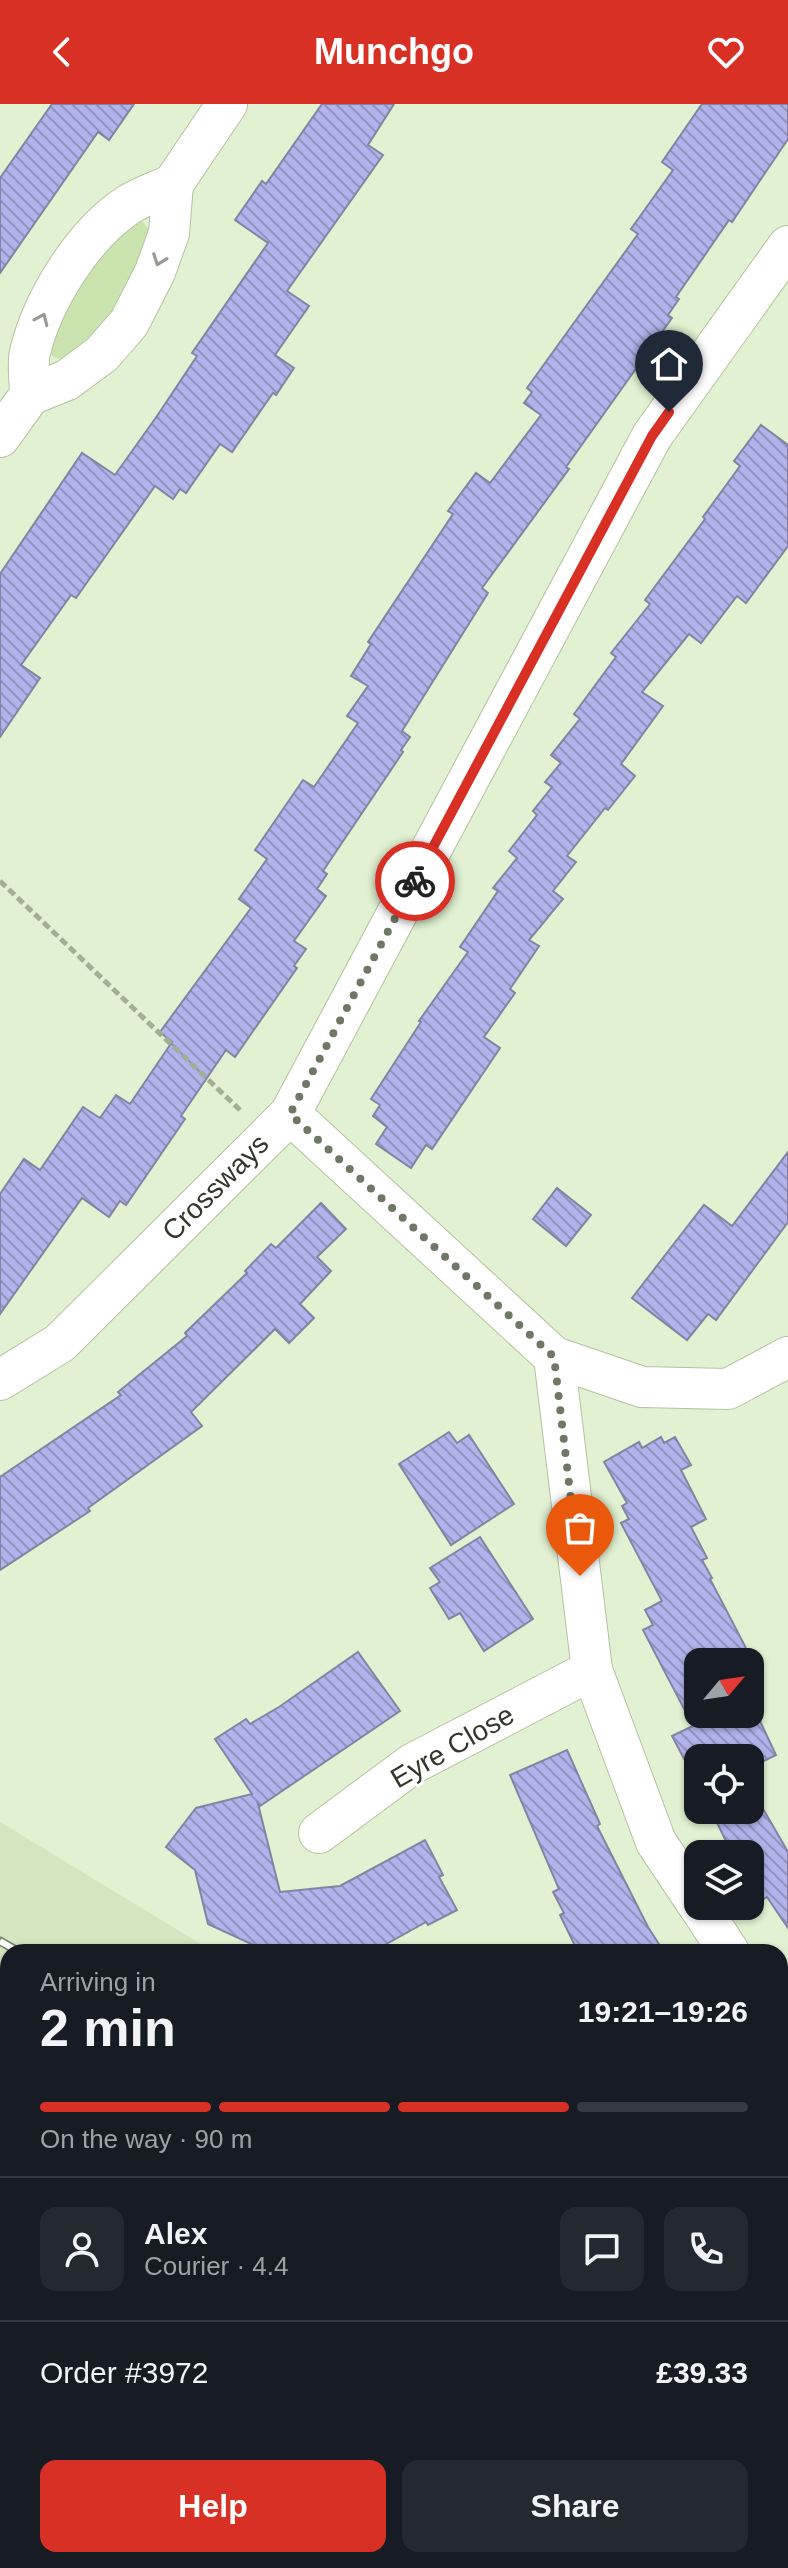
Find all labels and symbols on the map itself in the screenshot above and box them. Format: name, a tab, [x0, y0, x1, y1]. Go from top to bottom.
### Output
one-way arrow	[153, 253, 169, 267]
one-way arrow	[32, 313, 48, 328]
pin	[635, 330, 703, 412]
courier	[375, 841, 455, 921]
street label: Crossways	[156, 1128, 275, 1247]
pin	[546, 1494, 614, 1576]
north arrow	[684, 1648, 764, 1728]
street label: Eyre Close	[385, 1699, 519, 1794]

